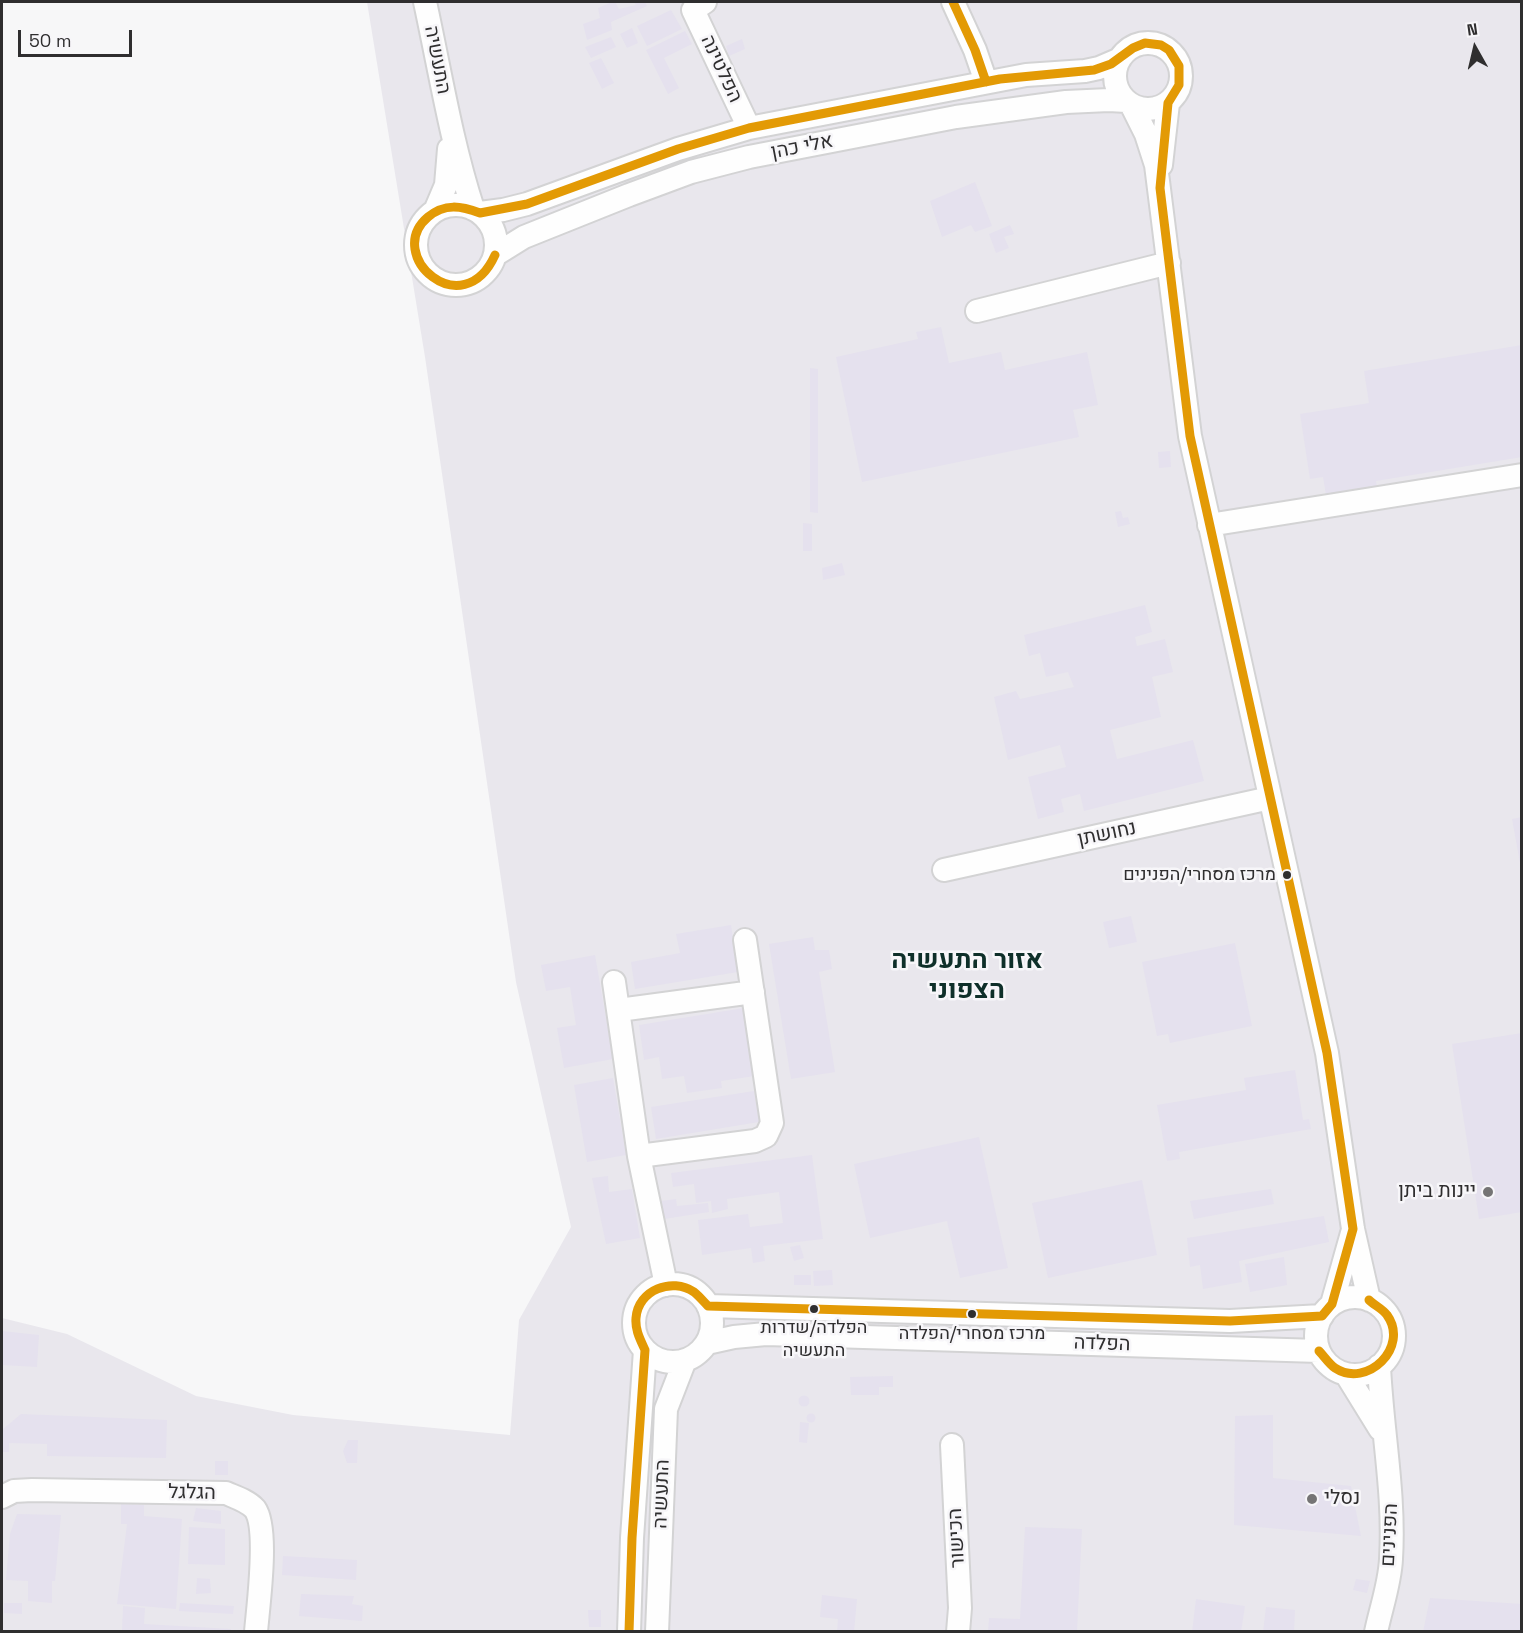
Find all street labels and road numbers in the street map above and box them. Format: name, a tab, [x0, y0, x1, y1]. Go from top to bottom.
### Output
street label: התעשיה	[419, 24, 455, 96]
street label: הפלטינה	[695, 31, 747, 107]
street label: אלי כהן	[769, 129, 835, 165]
street label: נחושתן	[1075, 816, 1139, 852]
street label: הפלדה	[1073, 1331, 1131, 1357]
street label: התעשיה	[649, 1459, 675, 1529]
street label: הגלגל	[168, 1481, 216, 1505]
street label: הפנינים	[1376, 1503, 1404, 1567]
street label: הכישור	[943, 1507, 971, 1569]

